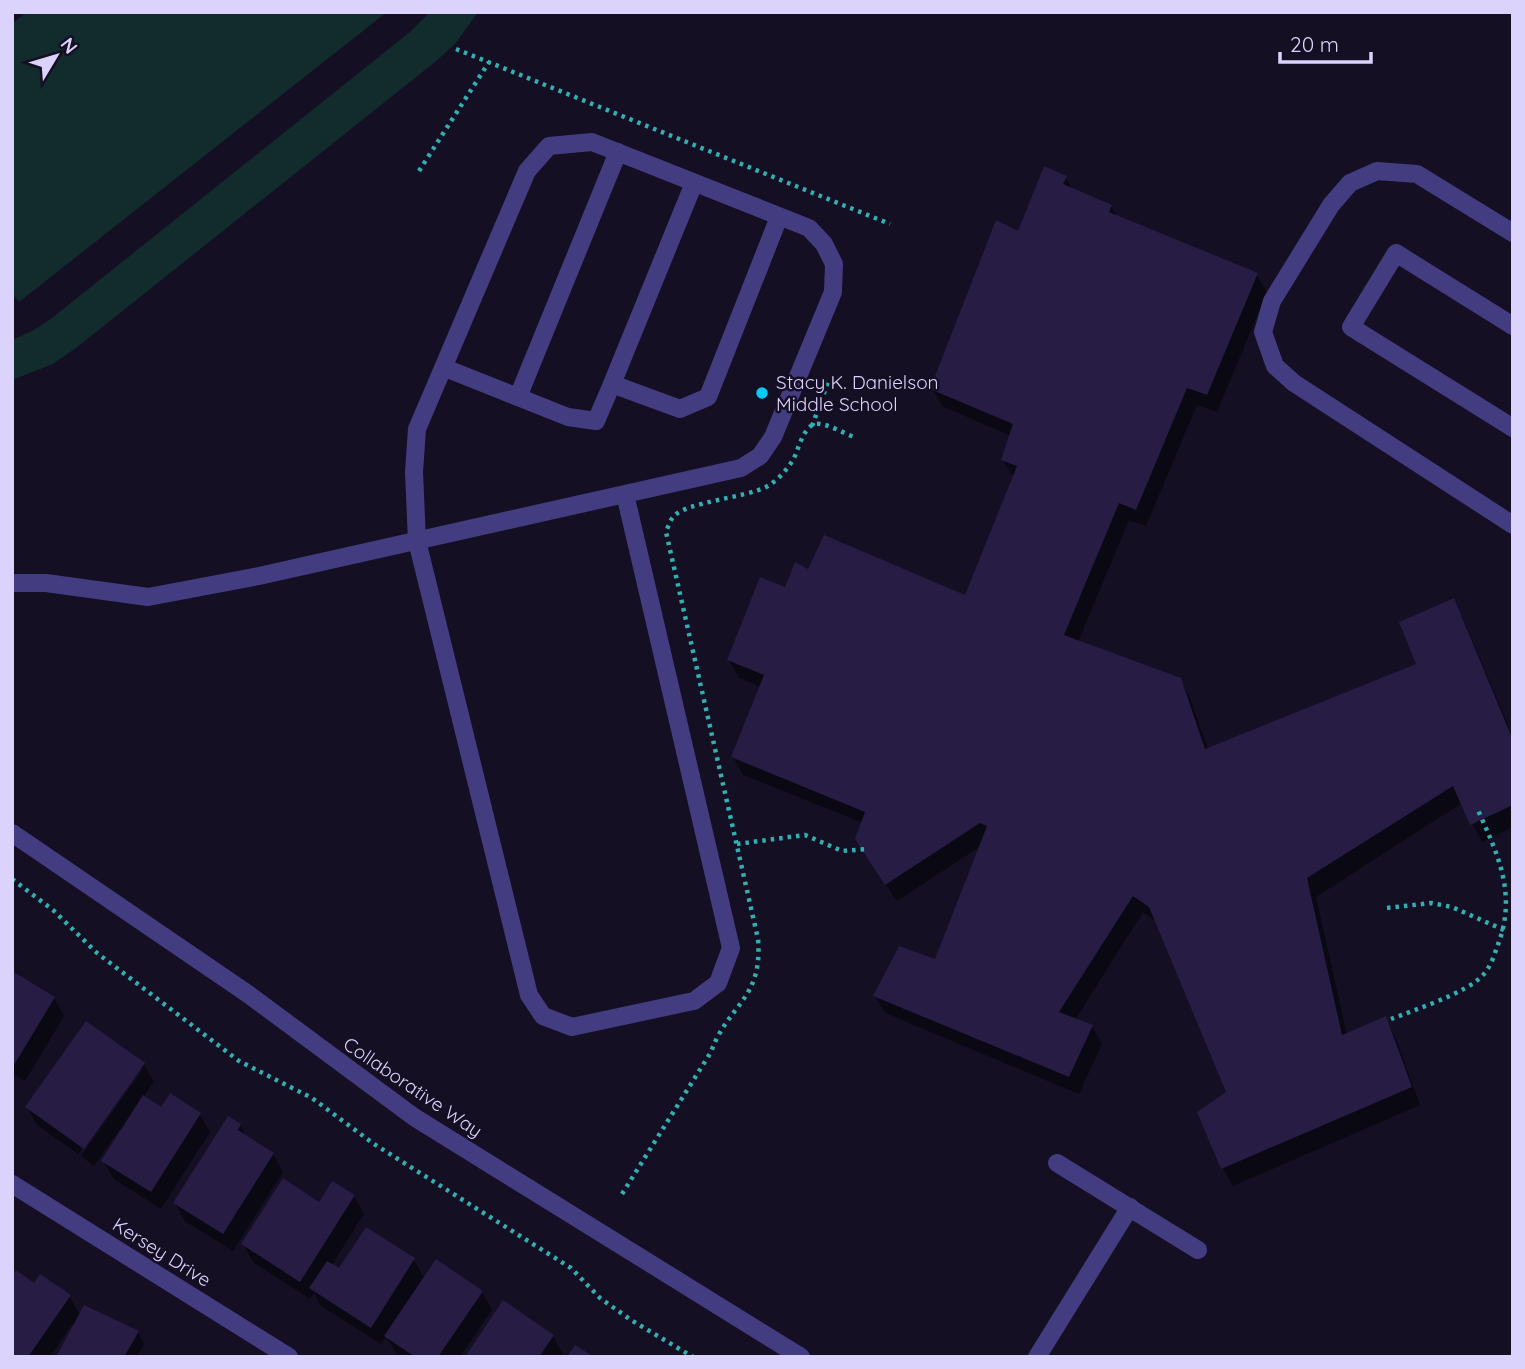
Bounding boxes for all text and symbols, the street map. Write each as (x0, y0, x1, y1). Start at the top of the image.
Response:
north arrow (21, 21, 91, 91)
scale bar (1280, 21, 1371, 65)
text: 20 m (1290, 31, 1339, 57)
text: N (56, 33, 83, 58)
place label: Stacy K. Danielson Middle School (776, 370, 939, 416)
marker: Stacy K. Danielson Middle School (754, 385, 770, 401)
street label: Collaborative Way (339, 1032, 487, 1142)
street label: Kersey Drive (108, 1212, 216, 1292)

